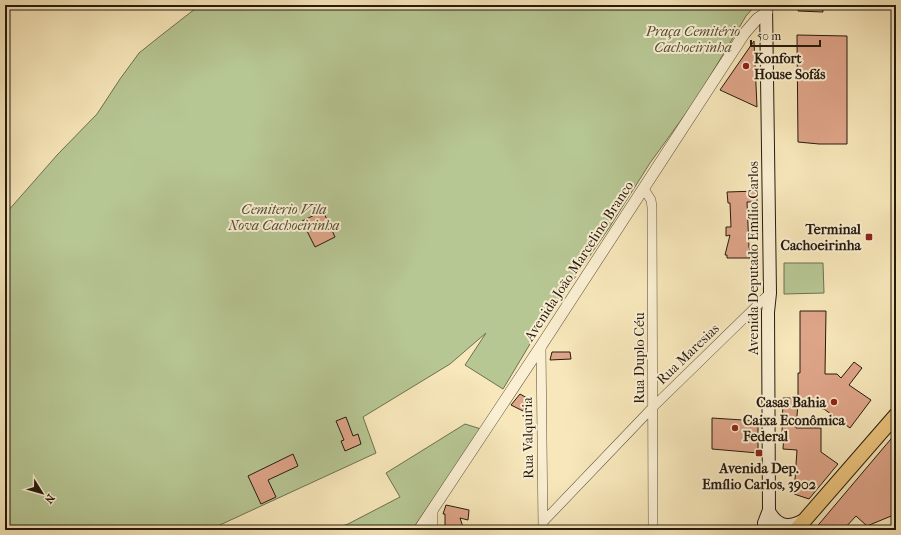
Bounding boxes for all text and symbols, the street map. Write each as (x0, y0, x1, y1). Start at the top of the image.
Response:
scale bar (751, 22, 820, 48)
park label: Praça Cemitério Cachoeirinha (645, 23, 740, 56)
text: 50 m (757, 29, 781, 43)
place label: Konfort House Sofás (754, 50, 826, 83)
marker: Konfort House Sofás (741, 61, 751, 71)
street label: Avenida Deputado Emílio Carlos (745, 161, 762, 356)
street label: Avenida João Marcelino Branco (520, 178, 637, 345)
park label: Cemiterio Vila Nova Cachoeirinha (227, 201, 340, 234)
place label: Terminal Cachoeirinha (780, 221, 862, 254)
marker: Terminal Cachoeirinha (864, 232, 874, 242)
street label: Rua Duplo Céu (631, 312, 648, 404)
street label: Rua Maresias (653, 320, 723, 388)
place label: Casas Bahia (756, 394, 827, 411)
street label: Rua Valquiria (519, 396, 537, 479)
marker: Casas Bahia (829, 397, 839, 407)
place label: Caixa Econômica Federal (742, 412, 845, 445)
marker: Caixa Econômica Federal (730, 423, 740, 433)
marker: Avenida Dep. Emílio Carlos, 3902 (754, 448, 764, 458)
place label: Avenida Dep. Emílio Carlos, 3902 (702, 460, 816, 493)
north arrow (22, 473, 62, 513)
text: N (41, 491, 57, 506)

